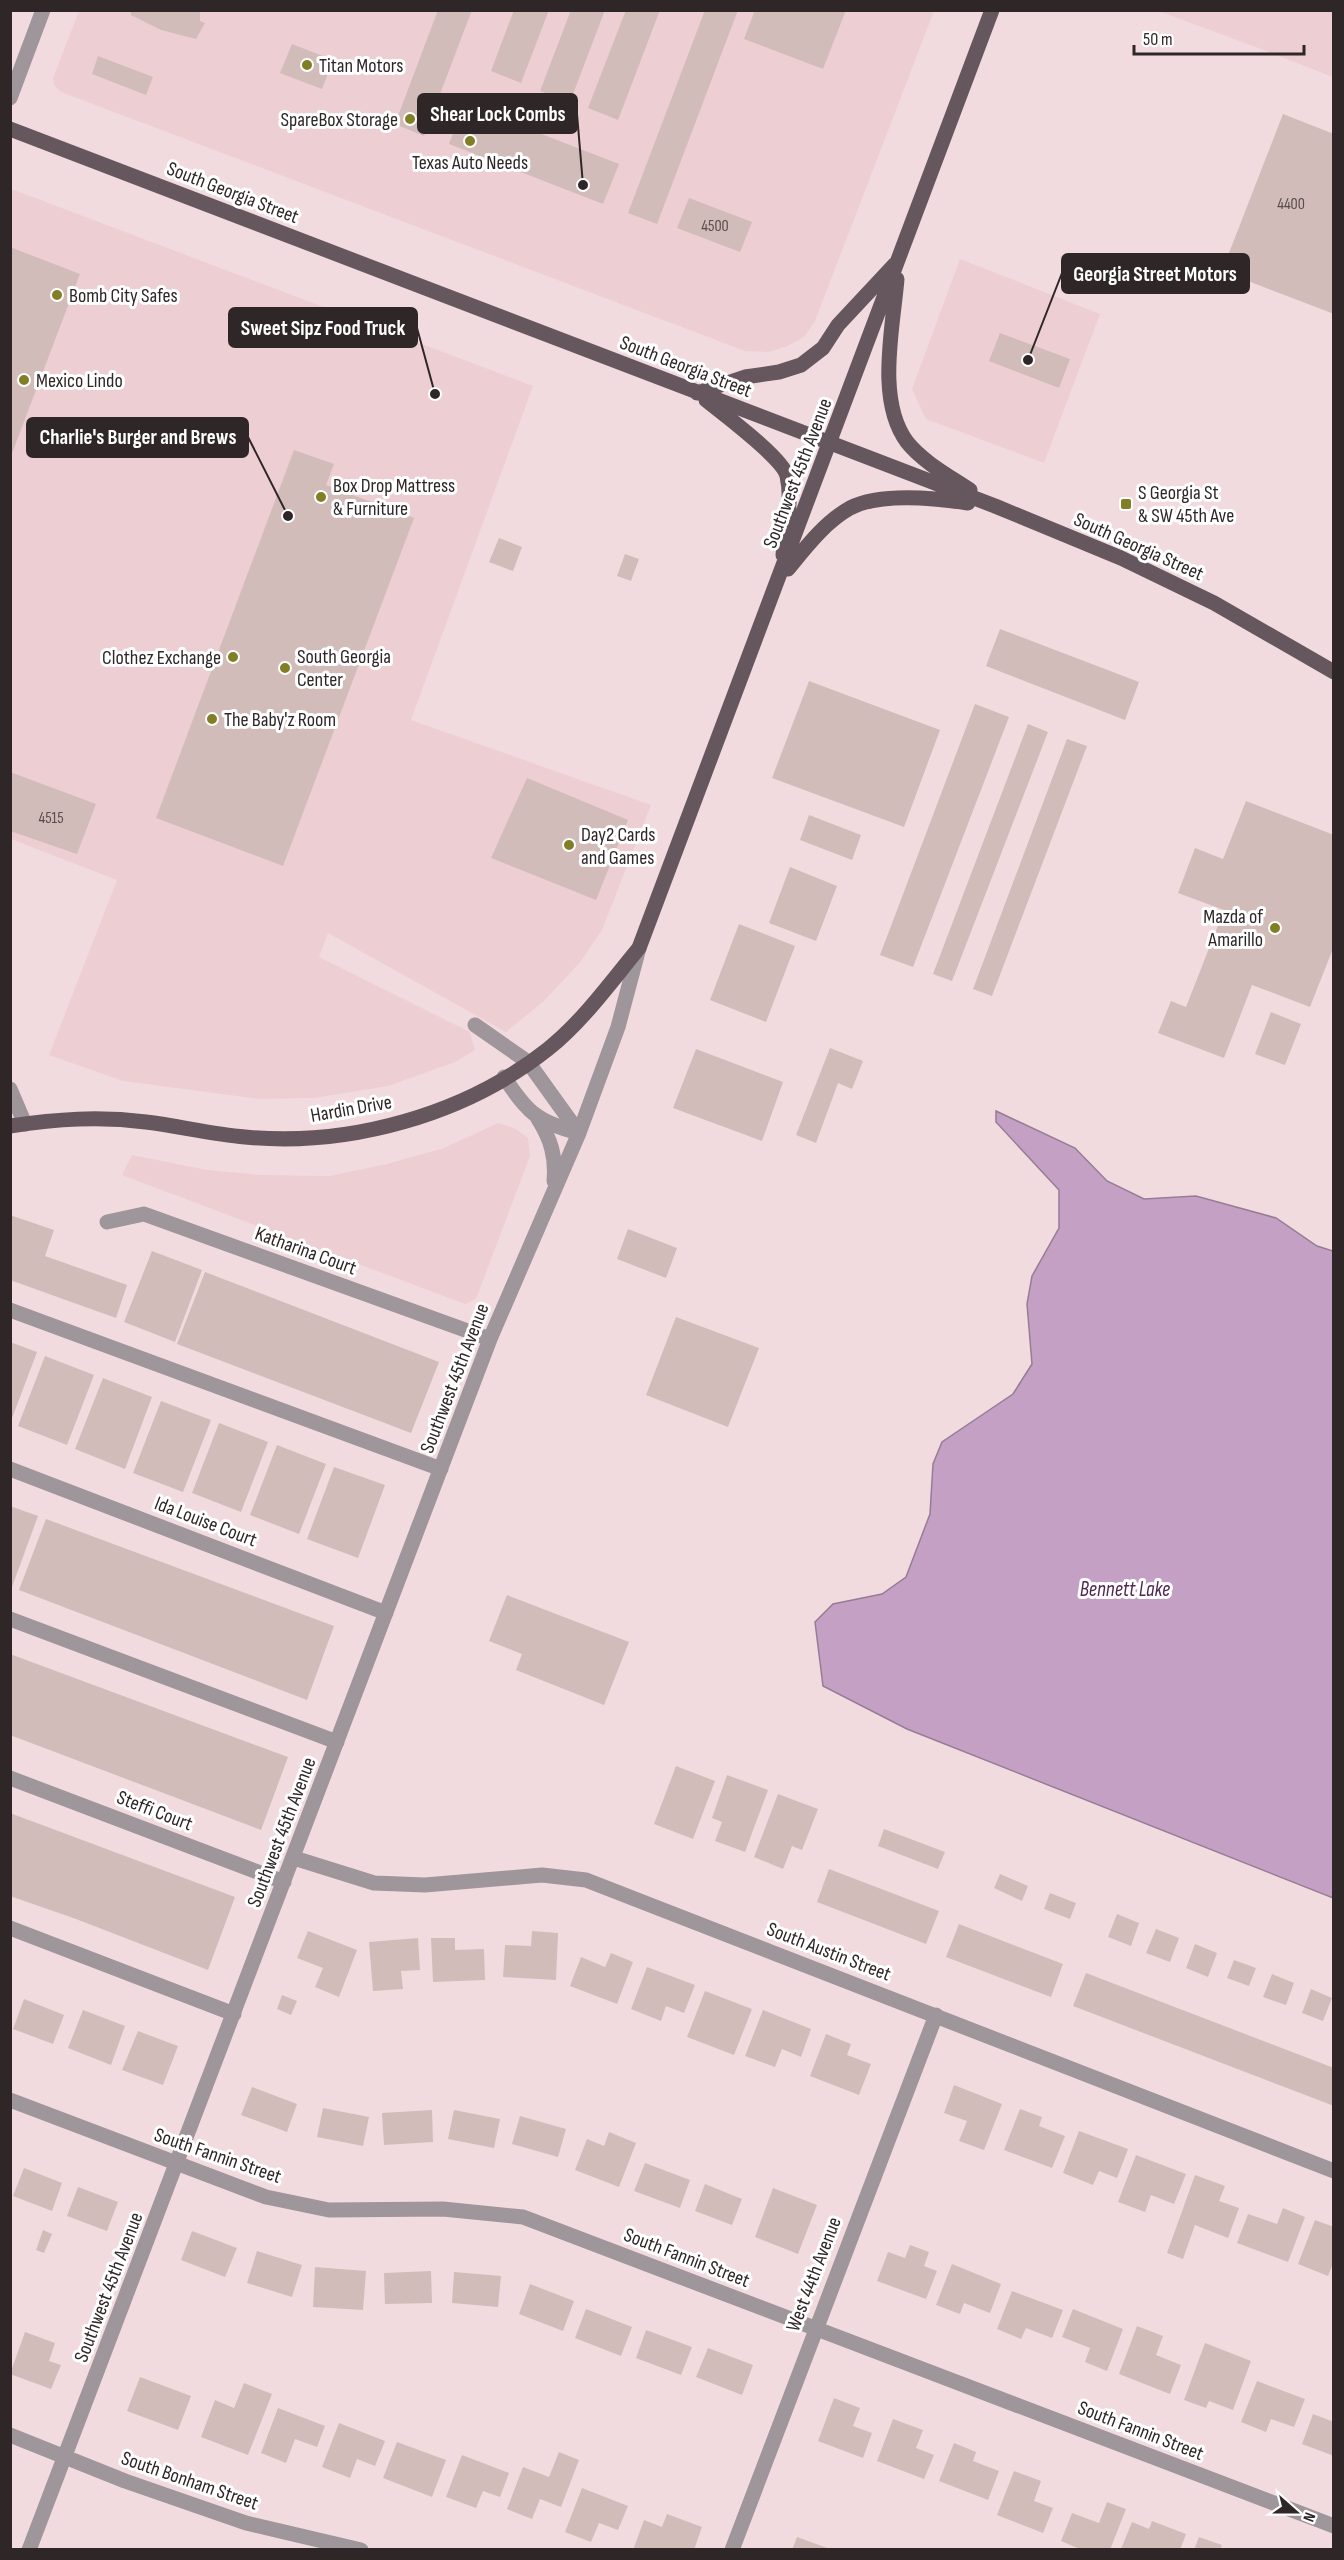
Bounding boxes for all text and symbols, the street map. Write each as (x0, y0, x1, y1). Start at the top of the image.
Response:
scale bar (1134, 18, 1304, 56)
text: 50 m (1143, 29, 1173, 50)
place label: Titan Motors (319, 54, 403, 78)
marker: Titan Motors (300, 58, 314, 72)
callout: Shear Lock Combs (418, 94, 577, 133)
text: Shear Lock Combs (430, 102, 566, 127)
place label: SpareBox Storage (280, 108, 398, 132)
marker: SpareBox Storage (403, 112, 417, 126)
marker: Texas Auto Needs (463, 134, 477, 148)
place label: Texas Auto Needs (412, 151, 528, 175)
street label: South Georgia Street (163, 157, 302, 229)
house number: 4400 (1277, 195, 1305, 214)
house number: 4500 (701, 217, 729, 236)
callout: Georgia Street Motors (1062, 254, 1249, 293)
text: Georgia Street Motors (1073, 262, 1237, 287)
place label: Bomb City Safes (69, 284, 178, 308)
marker: Bomb City Safes (50, 288, 64, 302)
callout: Sweet Sipz Food Truck (229, 308, 417, 347)
text: Sweet Sipz Food Truck (241, 316, 405, 341)
street label: South Georgia Street (616, 331, 755, 403)
place label: Mexico Lindo (36, 369, 123, 393)
marker: Mexico Lindo (17, 373, 31, 387)
street label: Southwest 45th Avenue (758, 395, 838, 552)
callout: Charlie's Burger and Brews (27, 418, 248, 457)
text: Charlie's Burger and Brews (40, 425, 237, 450)
place label: Box Drop Mattress & Furniture (333, 474, 455, 521)
place label: S Georgia St & SW 45th Ave (1138, 481, 1234, 528)
marker: Box Drop Mattress & Furniture (314, 490, 328, 504)
marker: S Georgia St & SW 45th Ave (1119, 497, 1133, 511)
street label: South Georgia Street (1070, 508, 1207, 586)
place label: South Georgia Center (297, 645, 391, 692)
place label: Clothez Exchange (102, 646, 221, 670)
marker: Clothez Exchange (226, 650, 240, 664)
marker: South Georgia Center (278, 661, 292, 675)
place label: The Baby'z Room (224, 708, 336, 732)
marker: The Baby'z Room (205, 712, 219, 726)
house number: 4515 (38, 809, 64, 828)
place label: Day2 Cards and Games (581, 823, 655, 870)
marker: Day2 Cards and Games (562, 838, 576, 852)
place label: Mazda of Amarillo (1203, 905, 1263, 952)
marker: Mazda of Amarillo (1268, 921, 1282, 935)
street label: Hardin Drive (309, 1090, 394, 1128)
street label: Katharina Court (252, 1222, 360, 1280)
street label: Southwest 45th Avenue (415, 1300, 495, 1457)
street label: Ida Louise Court (151, 1491, 260, 1552)
water label: Bennett Lake (1080, 1577, 1170, 1602)
street label: Southwest 45th Avenue (242, 1754, 322, 1911)
street label: Steffi Court (113, 1786, 196, 1836)
street label: South Austin Street (763, 1917, 894, 1987)
street label: South Fannin Street (151, 2123, 284, 2189)
street label: Southwest 45th Avenue (69, 2209, 149, 2366)
street label: West 44th Avenue (781, 2214, 847, 2335)
street label: South Fannin Street (620, 2223, 753, 2293)
street label: South Fannin Street (1074, 2396, 1207, 2466)
street label: South Bonham Street (118, 2446, 261, 2516)
north arrow (1266, 2482, 1326, 2542)
text: N (1298, 2509, 1319, 2524)

